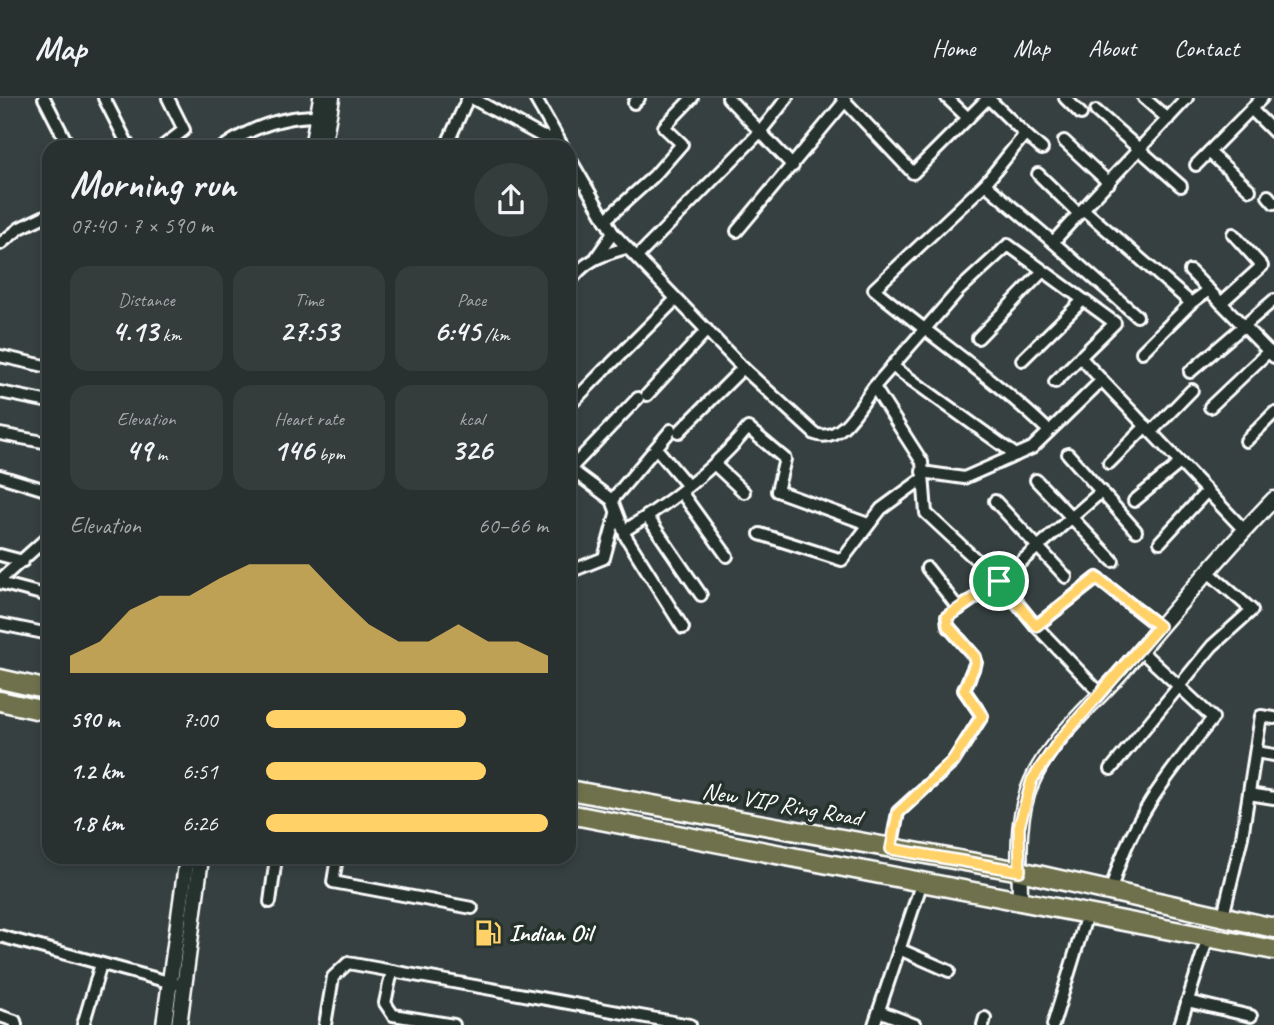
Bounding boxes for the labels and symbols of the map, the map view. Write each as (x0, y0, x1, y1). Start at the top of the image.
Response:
pin (969, 551, 1029, 611)
street label: New VIP Ring Road (700, 775, 868, 833)
fuel station icon: Indian Oil (473, 918, 503, 948)
place label: Indian Oil (509, 918, 596, 948)

